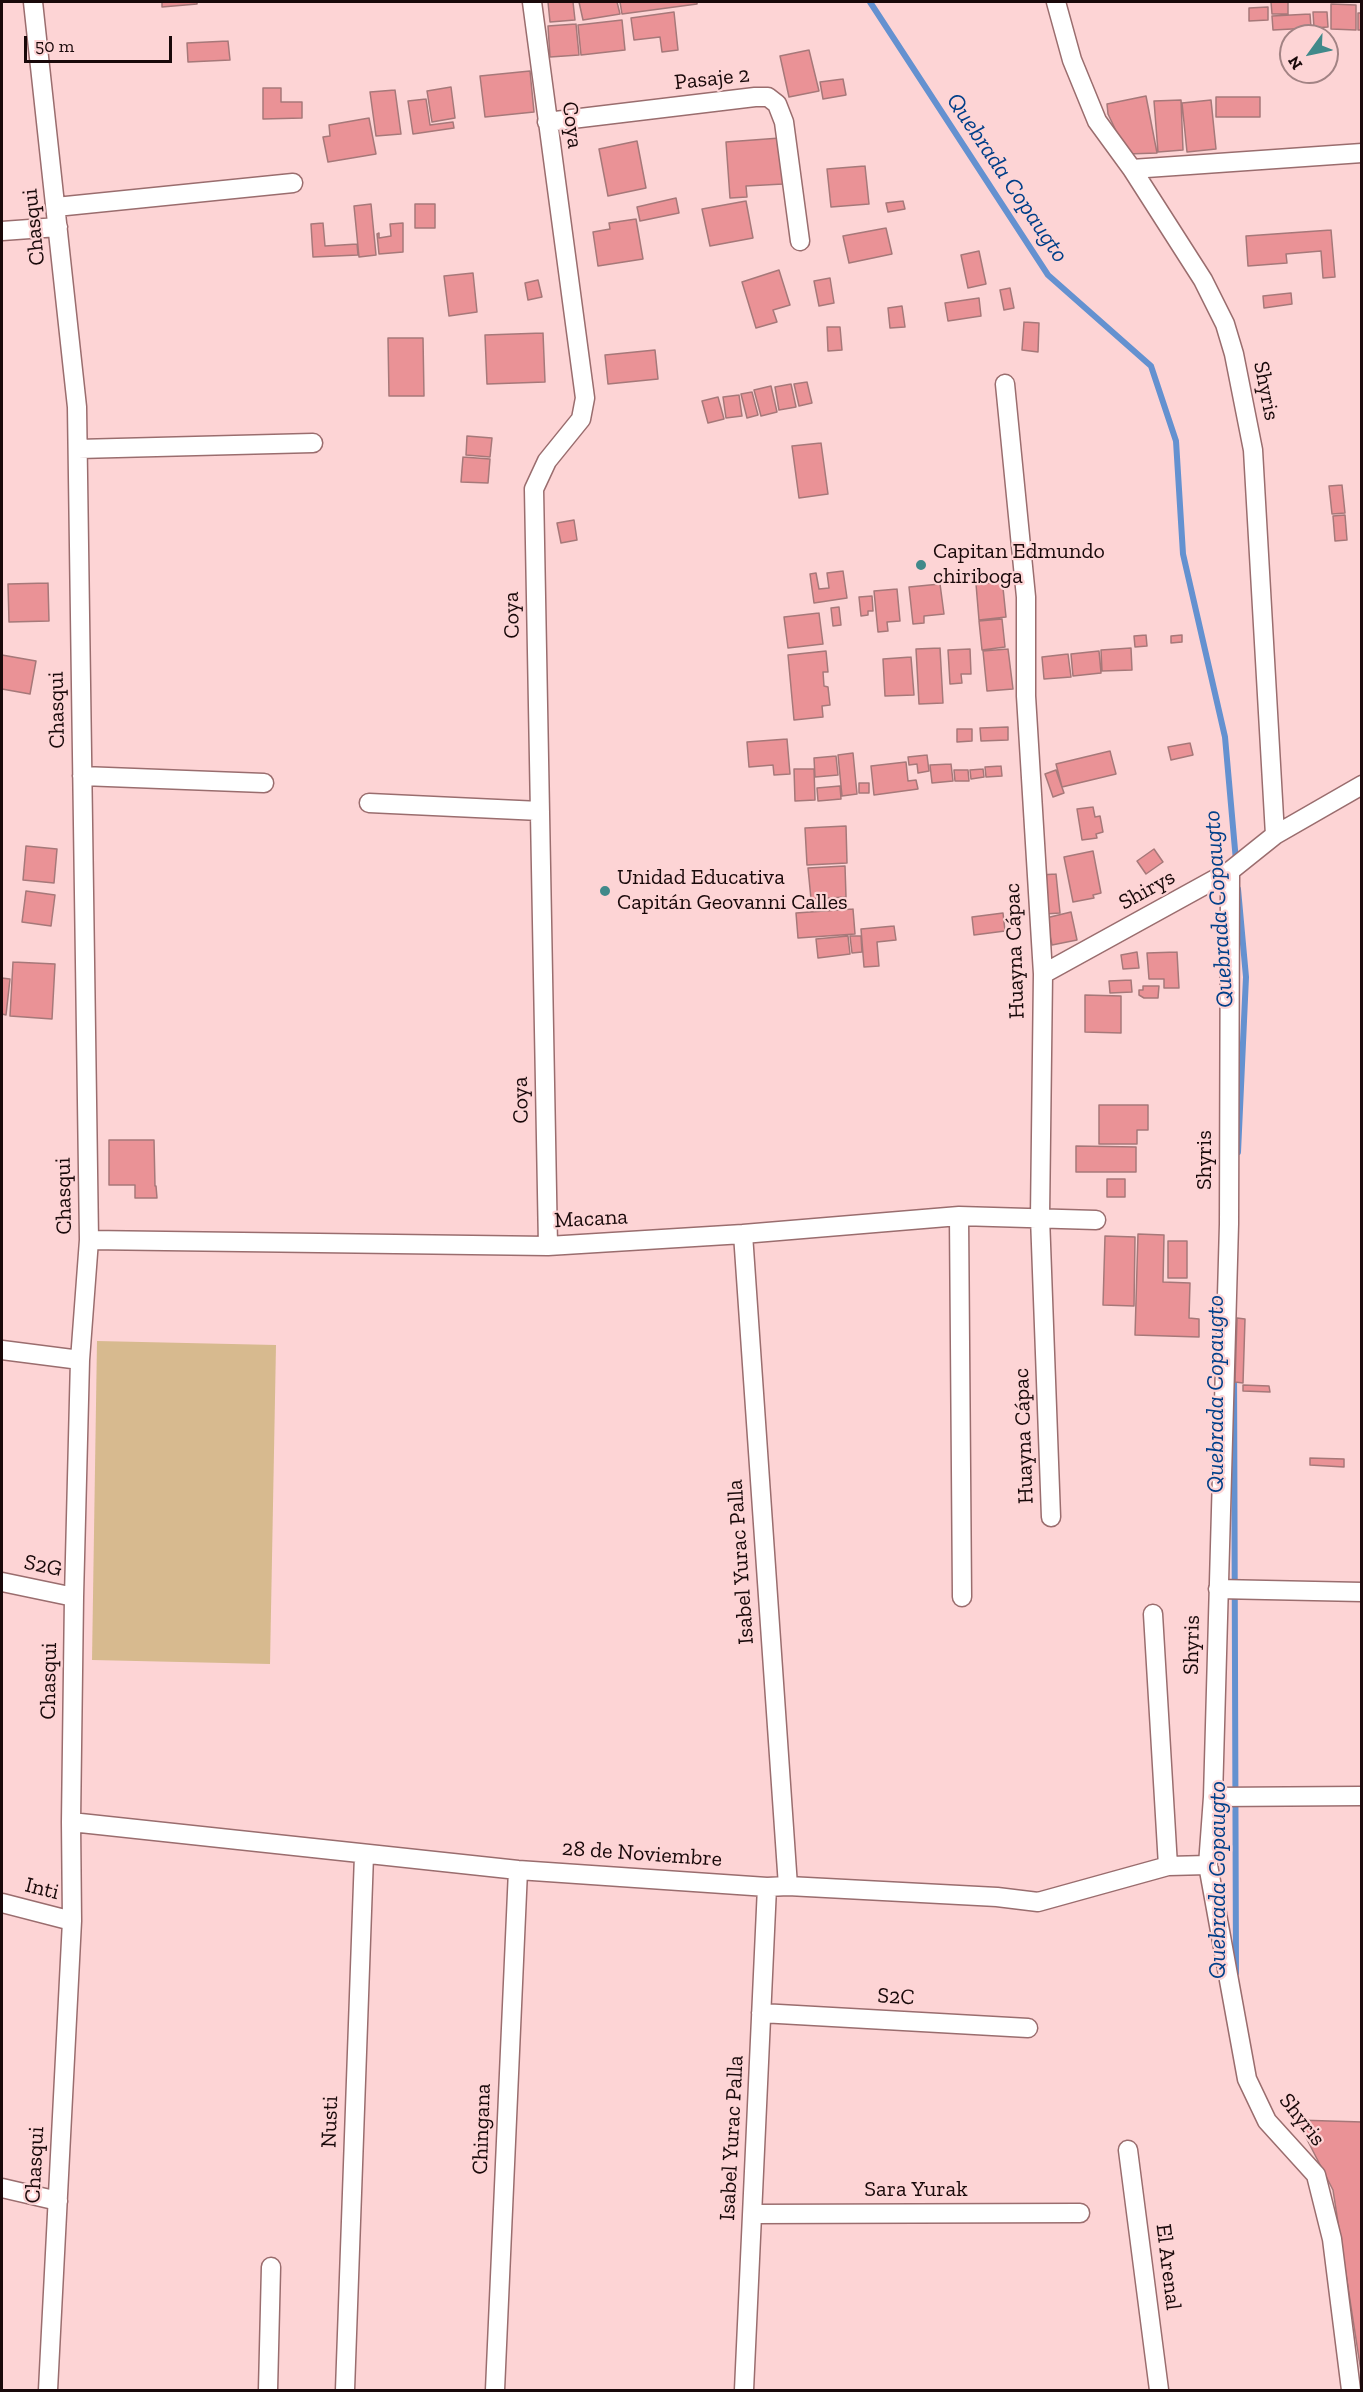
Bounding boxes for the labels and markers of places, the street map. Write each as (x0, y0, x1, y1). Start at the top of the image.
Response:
place label: Capitan Edmundo chiriboga (933, 539, 1105, 590)
marker: Capitan Edmundo chiriboga (914, 558, 928, 572)
place label: Unidad Educativa Capitán Geovanni Calles (617, 865, 848, 916)
marker: Unidad Educativa Capitán Geovanni Calles (598, 884, 612, 898)

